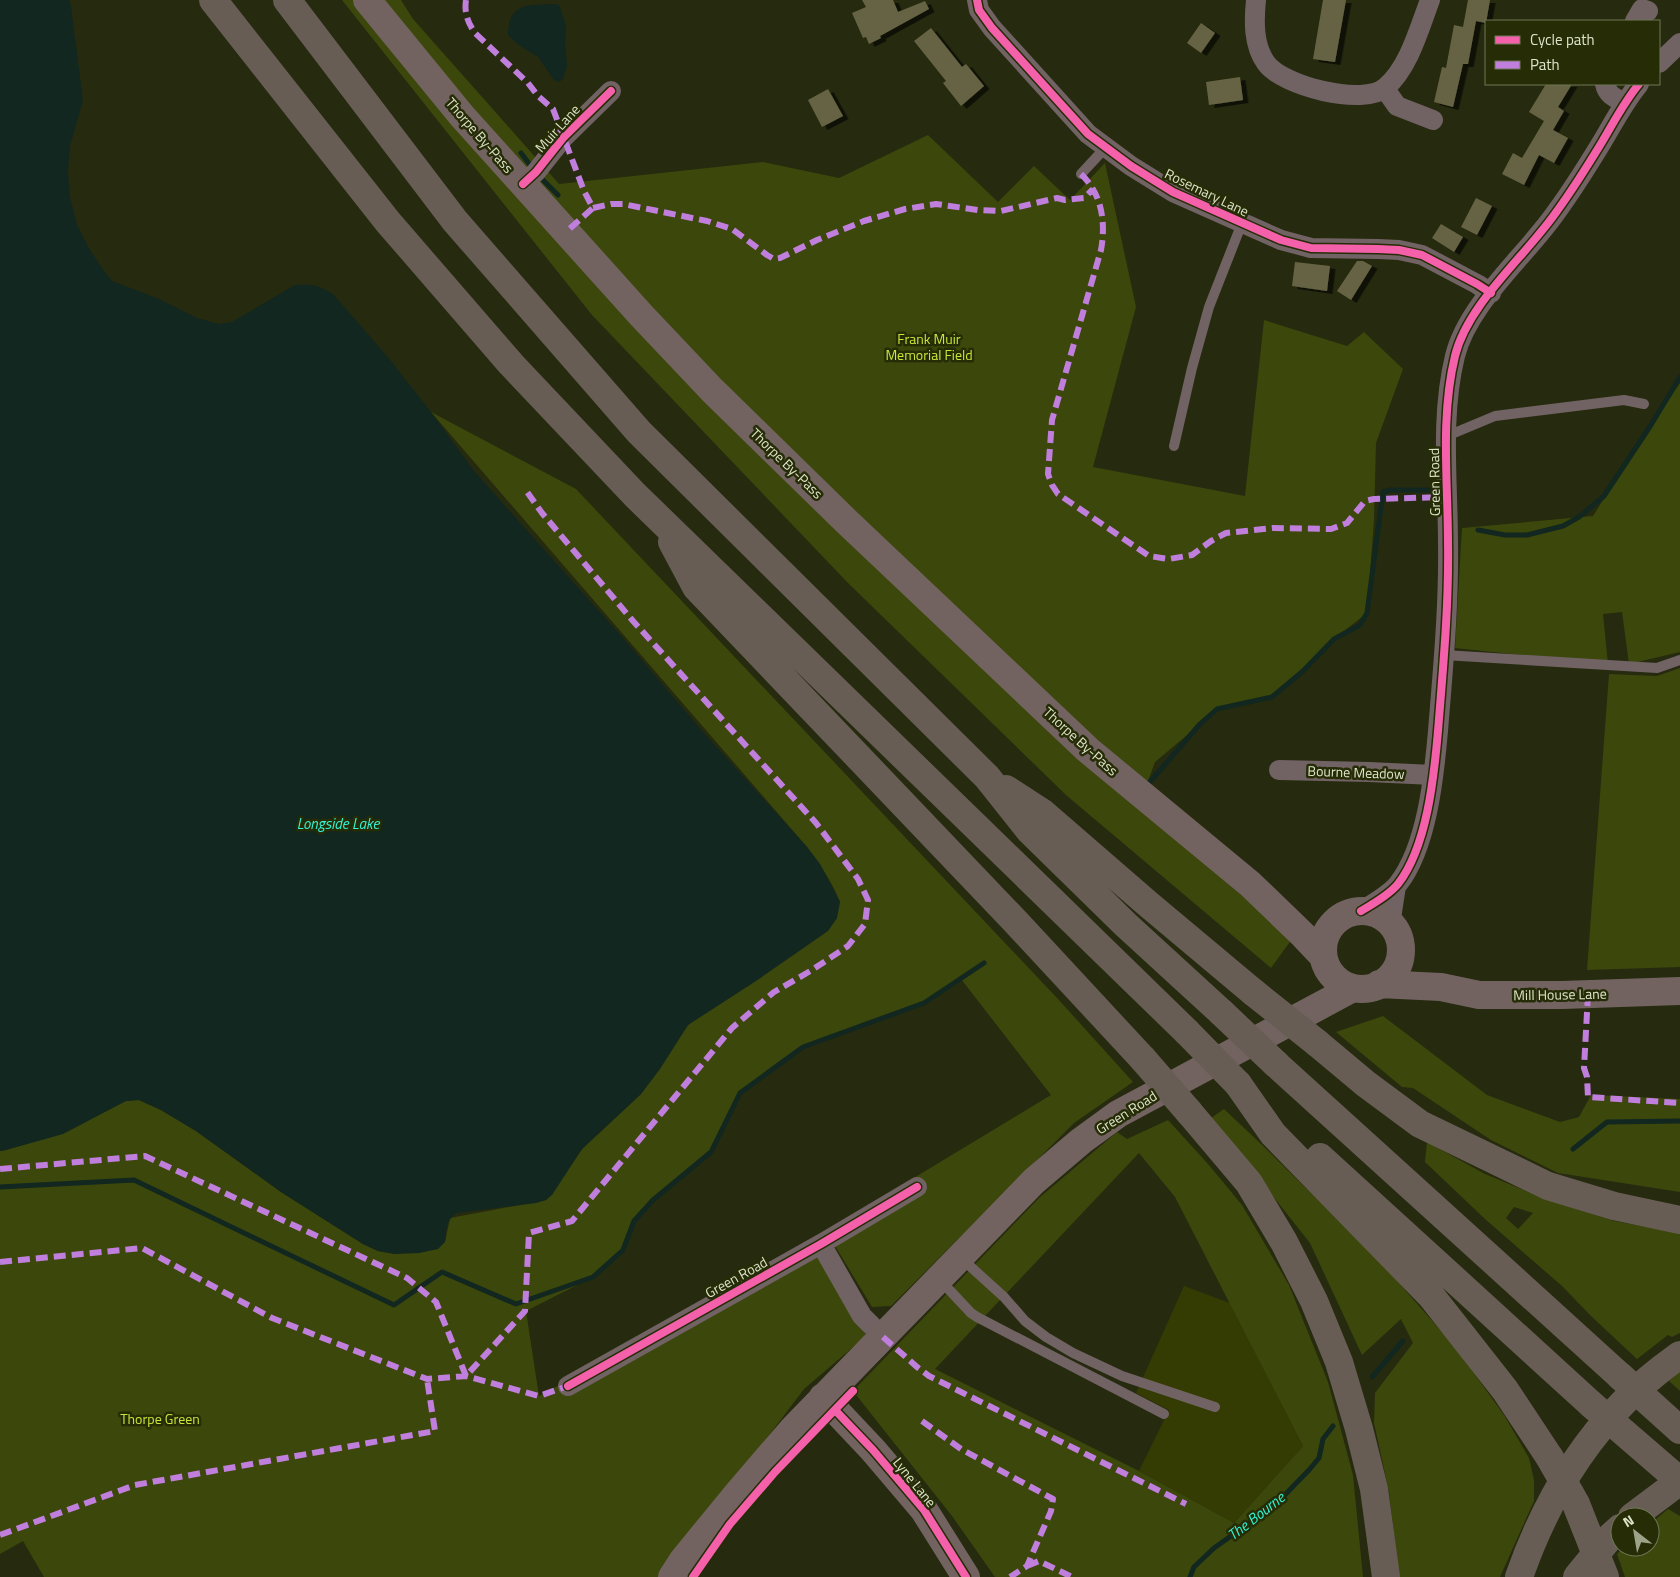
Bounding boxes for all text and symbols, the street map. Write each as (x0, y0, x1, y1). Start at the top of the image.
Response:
legend (1485, 20, 1660, 85)
text: Cycle path (1530, 28, 1595, 51)
text: Path (1530, 53, 1560, 76)
street label: Thorpe By-Pass (441, 93, 519, 177)
street label: Muir Lane (530, 99, 584, 157)
street label: Rosemary Lane (1161, 163, 1253, 221)
park label: Frank Muir Memorial Field (885, 328, 973, 365)
street label: Thorpe By-Pass (746, 423, 828, 503)
street label: Green Road (1423, 448, 1445, 516)
street label: Thorpe By-Pass (1039, 702, 1123, 780)
street label: Bourne Meadow (1307, 760, 1405, 784)
water label: Longside Lake (297, 812, 380, 835)
street label: Mill House Lane (1513, 983, 1607, 1005)
street label: Green Road (1091, 1085, 1161, 1139)
street label: Green Road (701, 1251, 771, 1303)
park label: Thorpe Green (120, 1408, 200, 1429)
street label: Lyne Lane (888, 1453, 942, 1511)
water label: The Bourne (1222, 1486, 1290, 1546)
north arrow (1610, 1507, 1660, 1557)
text: N (1618, 1509, 1638, 1532)

